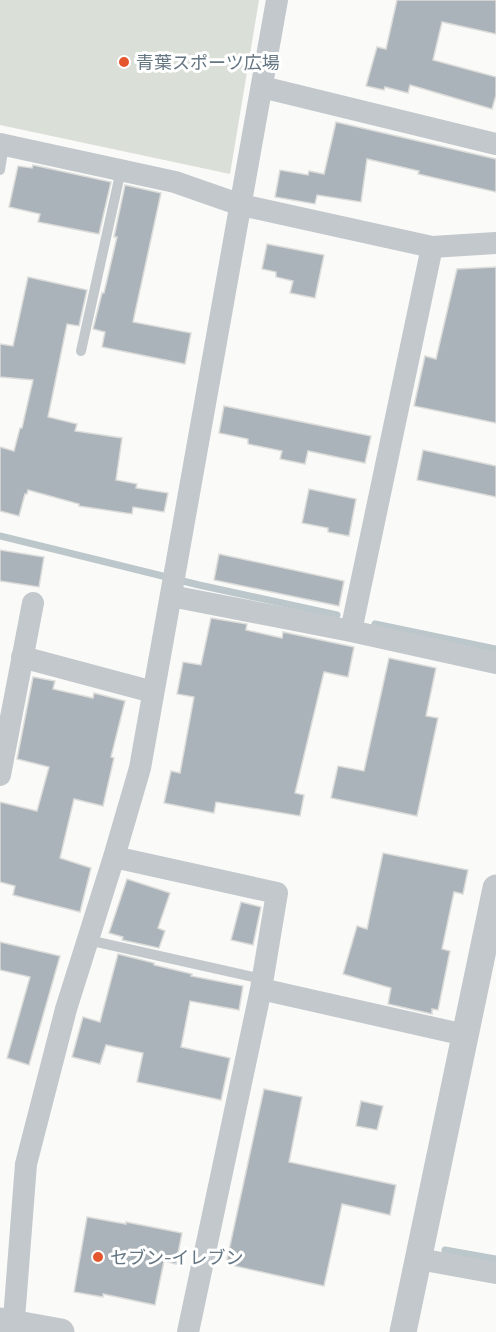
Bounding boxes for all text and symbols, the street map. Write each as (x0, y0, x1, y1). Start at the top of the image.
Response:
place label: 青葉スポーツ広場 (136, 51, 280, 73)
marker: 青葉スポーツ広場 (117, 55, 131, 69)
place label: セブン-イレブン (110, 1246, 244, 1268)
marker: セブン-イレブン (91, 1250, 105, 1264)

